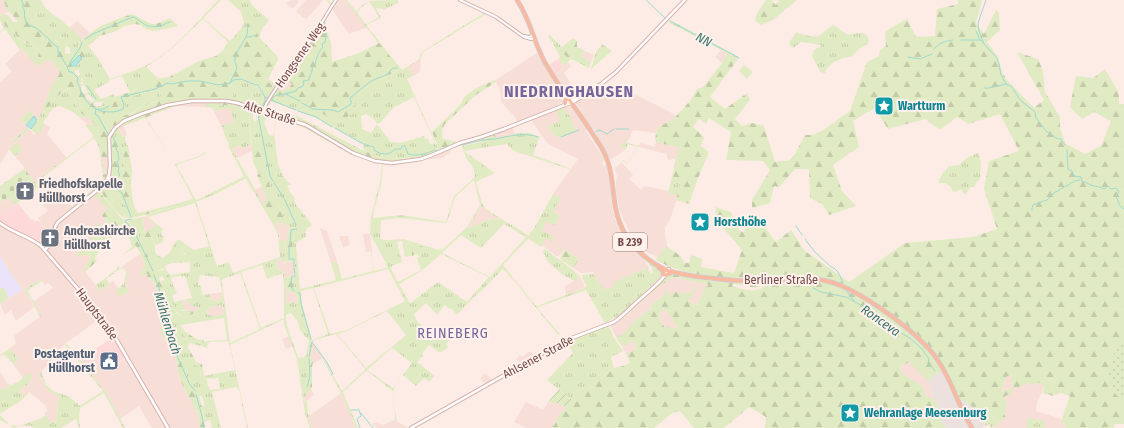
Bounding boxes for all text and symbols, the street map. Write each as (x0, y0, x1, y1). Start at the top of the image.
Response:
street label: Hongsener Weg (272, 19, 328, 90)
water label: NN (693, 29, 714, 50)
district label: NIEDRINGHAUSEN (504, 82, 634, 101)
place icon: Wartturm (873, 95, 895, 117)
street label: Alte Straße (242, 98, 298, 128)
place label: Wartturm (898, 99, 945, 113)
place label: Friedhofskapelle Hüllhorst (39, 177, 123, 205)
church icon: Friedhofskapelle Hüllhorst (14, 180, 36, 202)
place icon: Horsthöhe (689, 211, 711, 233)
place label: Horsthöhe (714, 215, 766, 229)
place label: Andreaskirche Hüllhorst (63, 224, 135, 252)
church icon: Andreaskirche Hüllhorst (39, 227, 61, 249)
road number: B 239 (613, 233, 647, 251)
street label: Berliner Straße (744, 273, 818, 287)
street label: Hauptstraße (73, 285, 121, 343)
water label: Mühlenbach (151, 290, 184, 356)
water label: Ronceva (858, 302, 903, 339)
district label: REINEBERG (417, 325, 489, 342)
street label: Ahlsener Straße (500, 332, 576, 382)
place label: Postagentur Hüllhorst (34, 347, 96, 375)
public building icon: Postagentur Hüllhorst (98, 350, 120, 372)
place icon: Wehranlage Meesenburg (839, 402, 861, 424)
place label: Wehranlage Meesenburg (864, 406, 987, 420)

